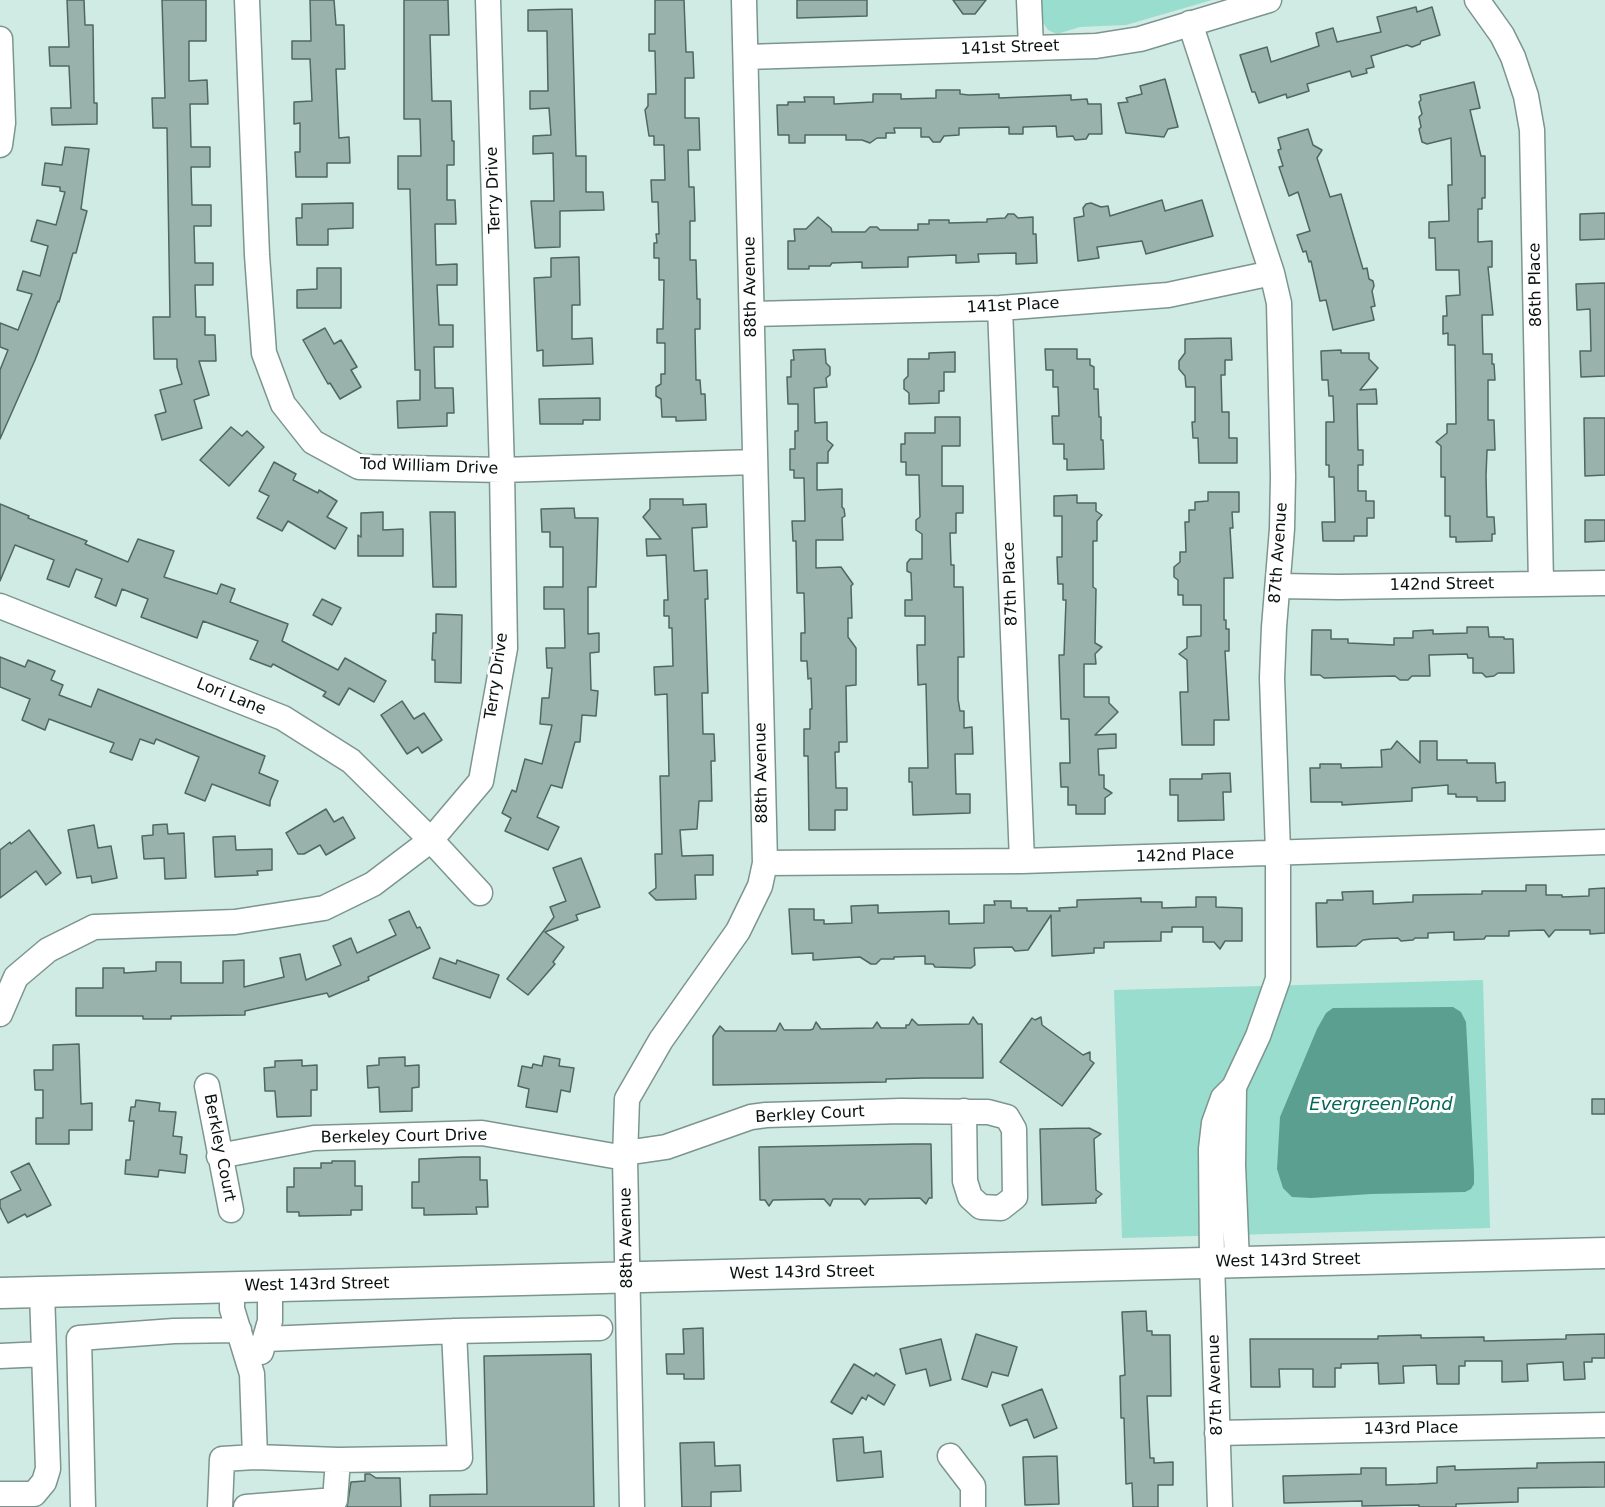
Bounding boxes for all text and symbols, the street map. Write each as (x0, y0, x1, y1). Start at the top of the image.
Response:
street label: 141st Street (960, 37, 1060, 59)
street label: Terry Drive (483, 146, 505, 234)
street label: 88th Avenue (741, 236, 761, 338)
street label: 86th Place (1526, 243, 1546, 327)
street label: 141st Place (966, 294, 1060, 318)
street label: Tod William Drive (359, 455, 499, 479)
street label: 87th Avenue (1266, 502, 1292, 604)
street label: 87th Place (1000, 541, 1022, 627)
street label: 142nd Street (1390, 574, 1494, 596)
street label: Terry Drive (481, 632, 513, 720)
street label: Lori Lane (193, 674, 269, 720)
street label: 88th Avenue (752, 722, 772, 824)
street label: 142nd Place (1135, 845, 1235, 867)
street label: Berkley Court (199, 1092, 239, 1204)
water label: Evergreen Pond (1309, 1094, 1453, 1116)
street label: Berkley Court (755, 1103, 865, 1127)
street label: Berkeley Court Drive (321, 1126, 487, 1148)
street label: 88th Avenue (617, 1187, 637, 1289)
street label: West 143rd Street (1215, 1250, 1361, 1272)
street label: West 143rd Street (729, 1262, 875, 1284)
street label: West 143rd Street (244, 1274, 390, 1296)
street label: 87th Avenue (1205, 1334, 1227, 1436)
street label: 143rd Place (1364, 1419, 1458, 1439)

